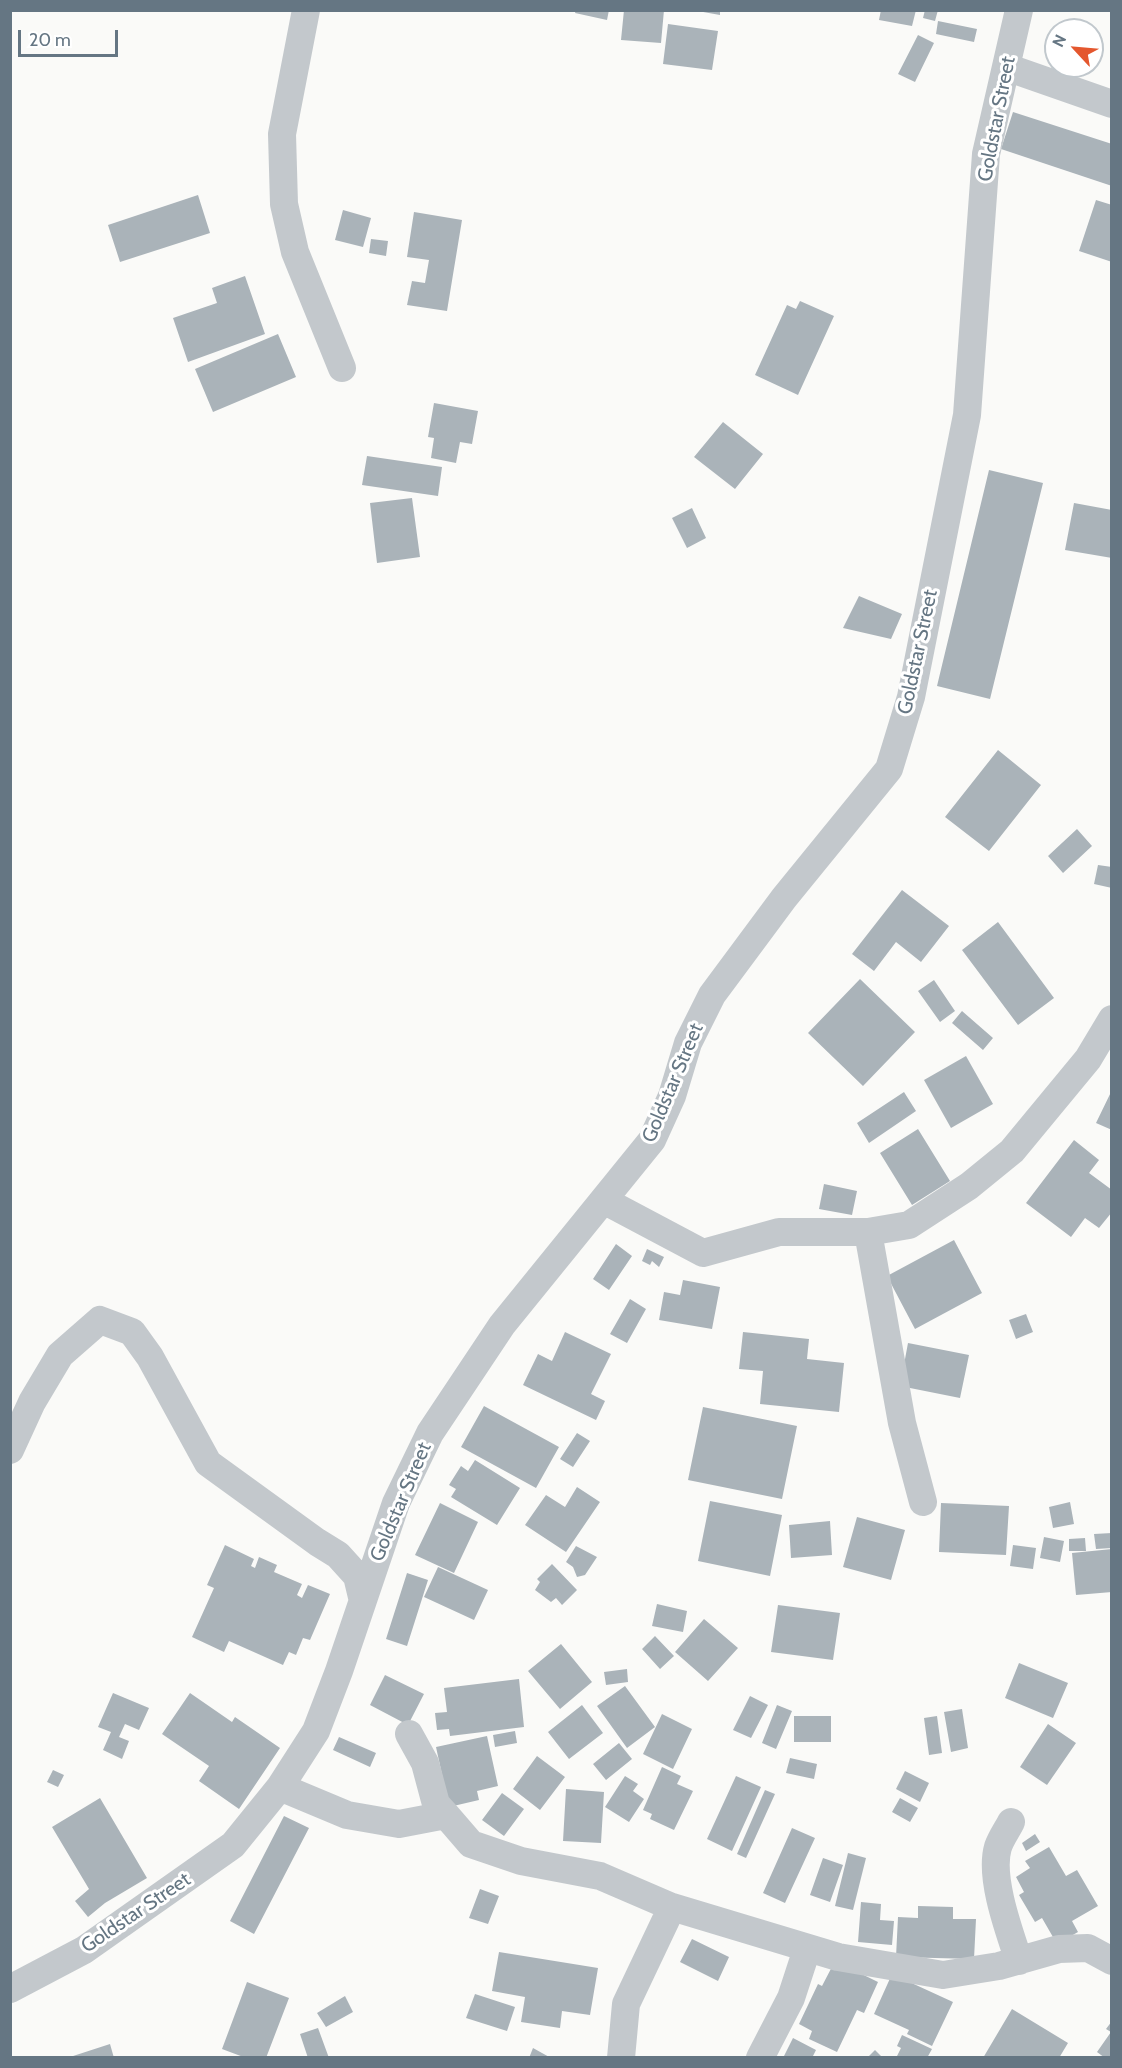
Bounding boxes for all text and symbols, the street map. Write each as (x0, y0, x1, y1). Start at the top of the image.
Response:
scale bar (21, 18, 122, 56)
north arrow (1044, 18, 1104, 78)
text: 20 m (29, 29, 71, 51)
text: N (1048, 32, 1070, 50)
street label: Goldstar Street (973, 54, 1021, 184)
street label: Goldstar Street (893, 587, 943, 717)
street label: Goldstar Street (637, 1020, 709, 1146)
street label: Goldstar Street (365, 1439, 437, 1565)
street label: Goldstar Street (77, 1868, 195, 1958)

